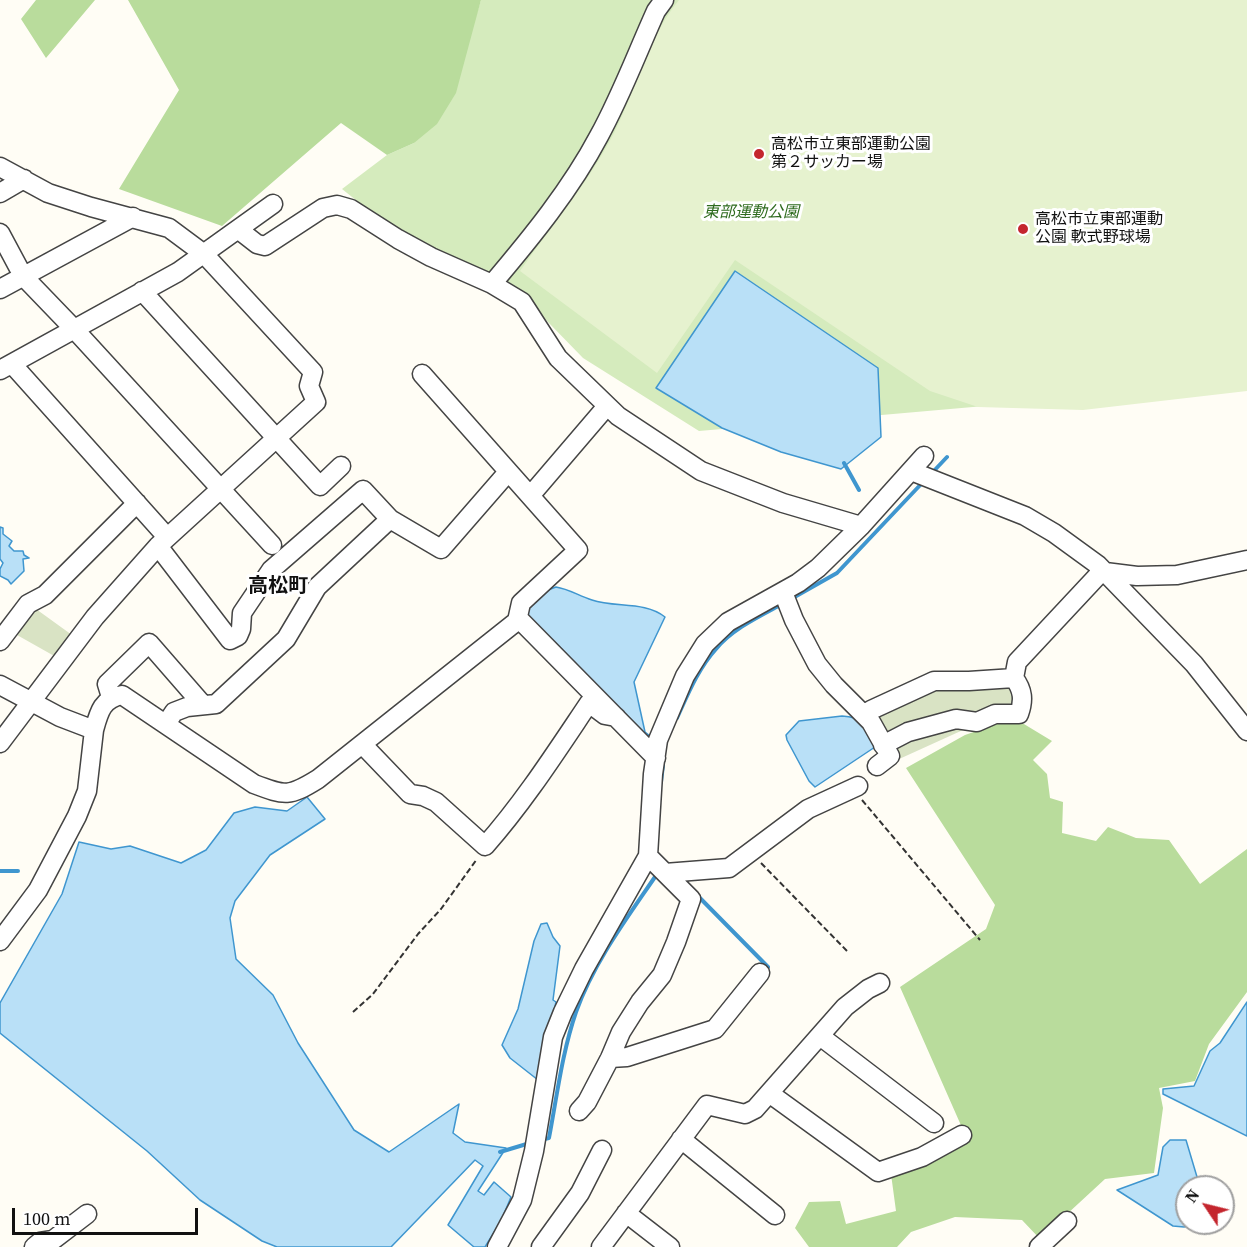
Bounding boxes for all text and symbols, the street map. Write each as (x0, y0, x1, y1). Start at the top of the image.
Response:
place label: 高松市立東部運動公園 第２サッカー場 (771, 135, 931, 173)
marker: 高松市立東部運動公園 第２サッカー場 (752, 147, 766, 161)
park label: 東部運動公園 (703, 203, 799, 223)
place label: 高松市立東部運動 公園 軟式野球場 (1035, 210, 1163, 248)
marker: 高松市立東部運動 公園 軟式野球場 (1016, 222, 1030, 236)
district label: 高松町 (248, 575, 308, 599)
north arrow (1175, 1175, 1235, 1235)
text: N (1180, 1185, 1204, 1207)
scale bar (15, 1196, 201, 1234)
text: 100 m (23, 1206, 70, 1231)

